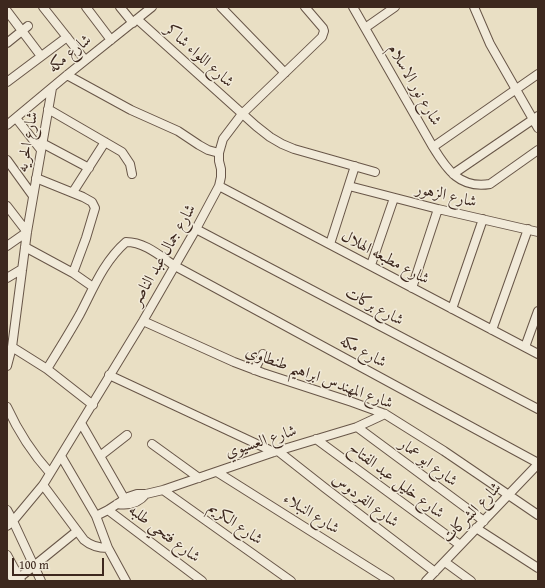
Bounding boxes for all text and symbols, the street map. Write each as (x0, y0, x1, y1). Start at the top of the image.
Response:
street label: شارع اللواء شاكر (161, 20, 237, 92)
street label: شارع مكه (44, 31, 96, 77)
street label: شارع نور الاسلام (383, 41, 445, 129)
street label: شارع الحريه (13, 110, 43, 174)
street label: شارع الزهور (414, 180, 478, 212)
street label: شارع جمال عبد الناصر (127, 201, 201, 309)
street label: شارع مطبعه الهلال (338, 227, 432, 289)
street label: شارع بركات (341, 284, 407, 330)
street label: شارع مكه (336, 331, 390, 373)
street label: شارع المهندس ابراهيم طنطاوي (242, 342, 396, 414)
street label: شارع العسيوي (223, 421, 299, 463)
street label: شارع ابو عمار (395, 435, 461, 491)
street label: شارع خليل عبد الفتاح (344, 439, 448, 523)
street label: شارع الفردوس (328, 470, 402, 532)
street label: شارع الشركات (438, 479, 506, 547)
street label: شارع النبلاء (279, 489, 343, 539)
street label: شارع الكريم (204, 498, 266, 550)
street label: شارع فتحي طلبه (124, 501, 204, 567)
scale bar (14, 550, 106, 576)
text: 100 m (19, 556, 49, 573)

